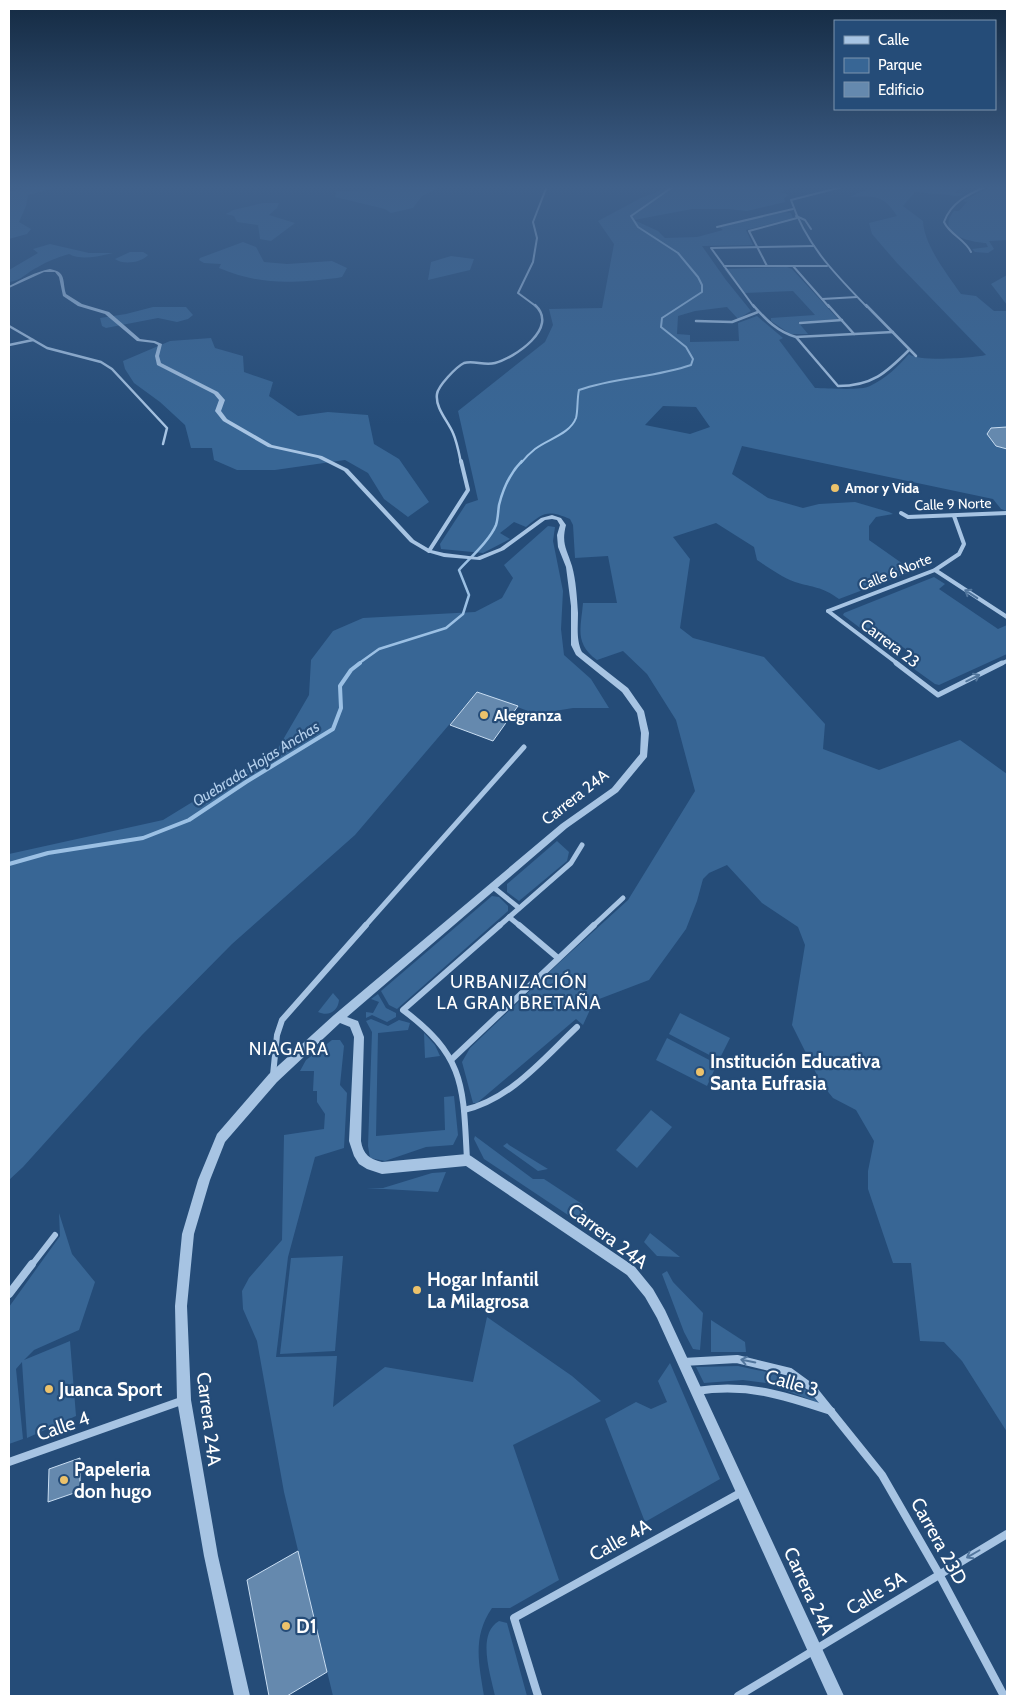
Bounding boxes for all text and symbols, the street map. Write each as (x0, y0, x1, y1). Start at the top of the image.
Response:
legend (834, 20, 996, 110)
text: Calle (878, 31, 909, 49)
text: Parque (878, 56, 922, 74)
text: Edificio (878, 81, 924, 99)
place label: Amor y Vida (845, 479, 919, 497)
marker: Amor y Vida (829, 482, 841, 494)
street label: Calle 9 Norte (914, 494, 992, 514)
street label: Calle 6 Norte (856, 549, 934, 595)
one-way arrow (964, 588, 978, 599)
street label: Carrera 23 (857, 615, 923, 671)
one-way arrow (965, 673, 980, 683)
place label: Alegranza (494, 706, 562, 725)
marker: Alegranza (478, 709, 490, 721)
water label: Quebrada Hojas Anchas (189, 718, 323, 810)
street label: Carrera 24A (538, 765, 612, 829)
district label: URBANIZACIÓN LA GRAN BRETAÑA (437, 971, 601, 1014)
district label: NIAGARA (249, 1038, 329, 1060)
place label: Institución Educativa Santa Eufrasia (710, 1050, 881, 1095)
marker: Institución Educativa Santa Eufrasia (694, 1066, 706, 1078)
street label: Carrera 24A (563, 1198, 653, 1274)
place label: Hogar Infantil La Milagrosa (427, 1268, 539, 1313)
marker: Hogar Infantil La Milagrosa (411, 1284, 423, 1296)
one-way arrow (740, 1356, 756, 1365)
street label: Calle 3 (763, 1365, 821, 1401)
street label: Carrera 24A (192, 1371, 226, 1467)
place label: Juanca Sport (58, 1378, 163, 1401)
marker: Juanca Sport (43, 1383, 55, 1395)
street label: Calle 4 (33, 1406, 93, 1446)
place label: Papeleria don hugo (74, 1458, 152, 1503)
marker: Papeleria don hugo (58, 1474, 70, 1486)
street label: Carrera 23D (906, 1494, 972, 1589)
street label: Calle 4A (585, 1514, 655, 1566)
street label: Carrera 24A (779, 1543, 839, 1639)
one-way arrow (966, 1549, 981, 1559)
street label: Calle 5A (842, 1566, 910, 1620)
place label: D1 (296, 1615, 317, 1638)
marker: D1 (280, 1620, 292, 1632)

